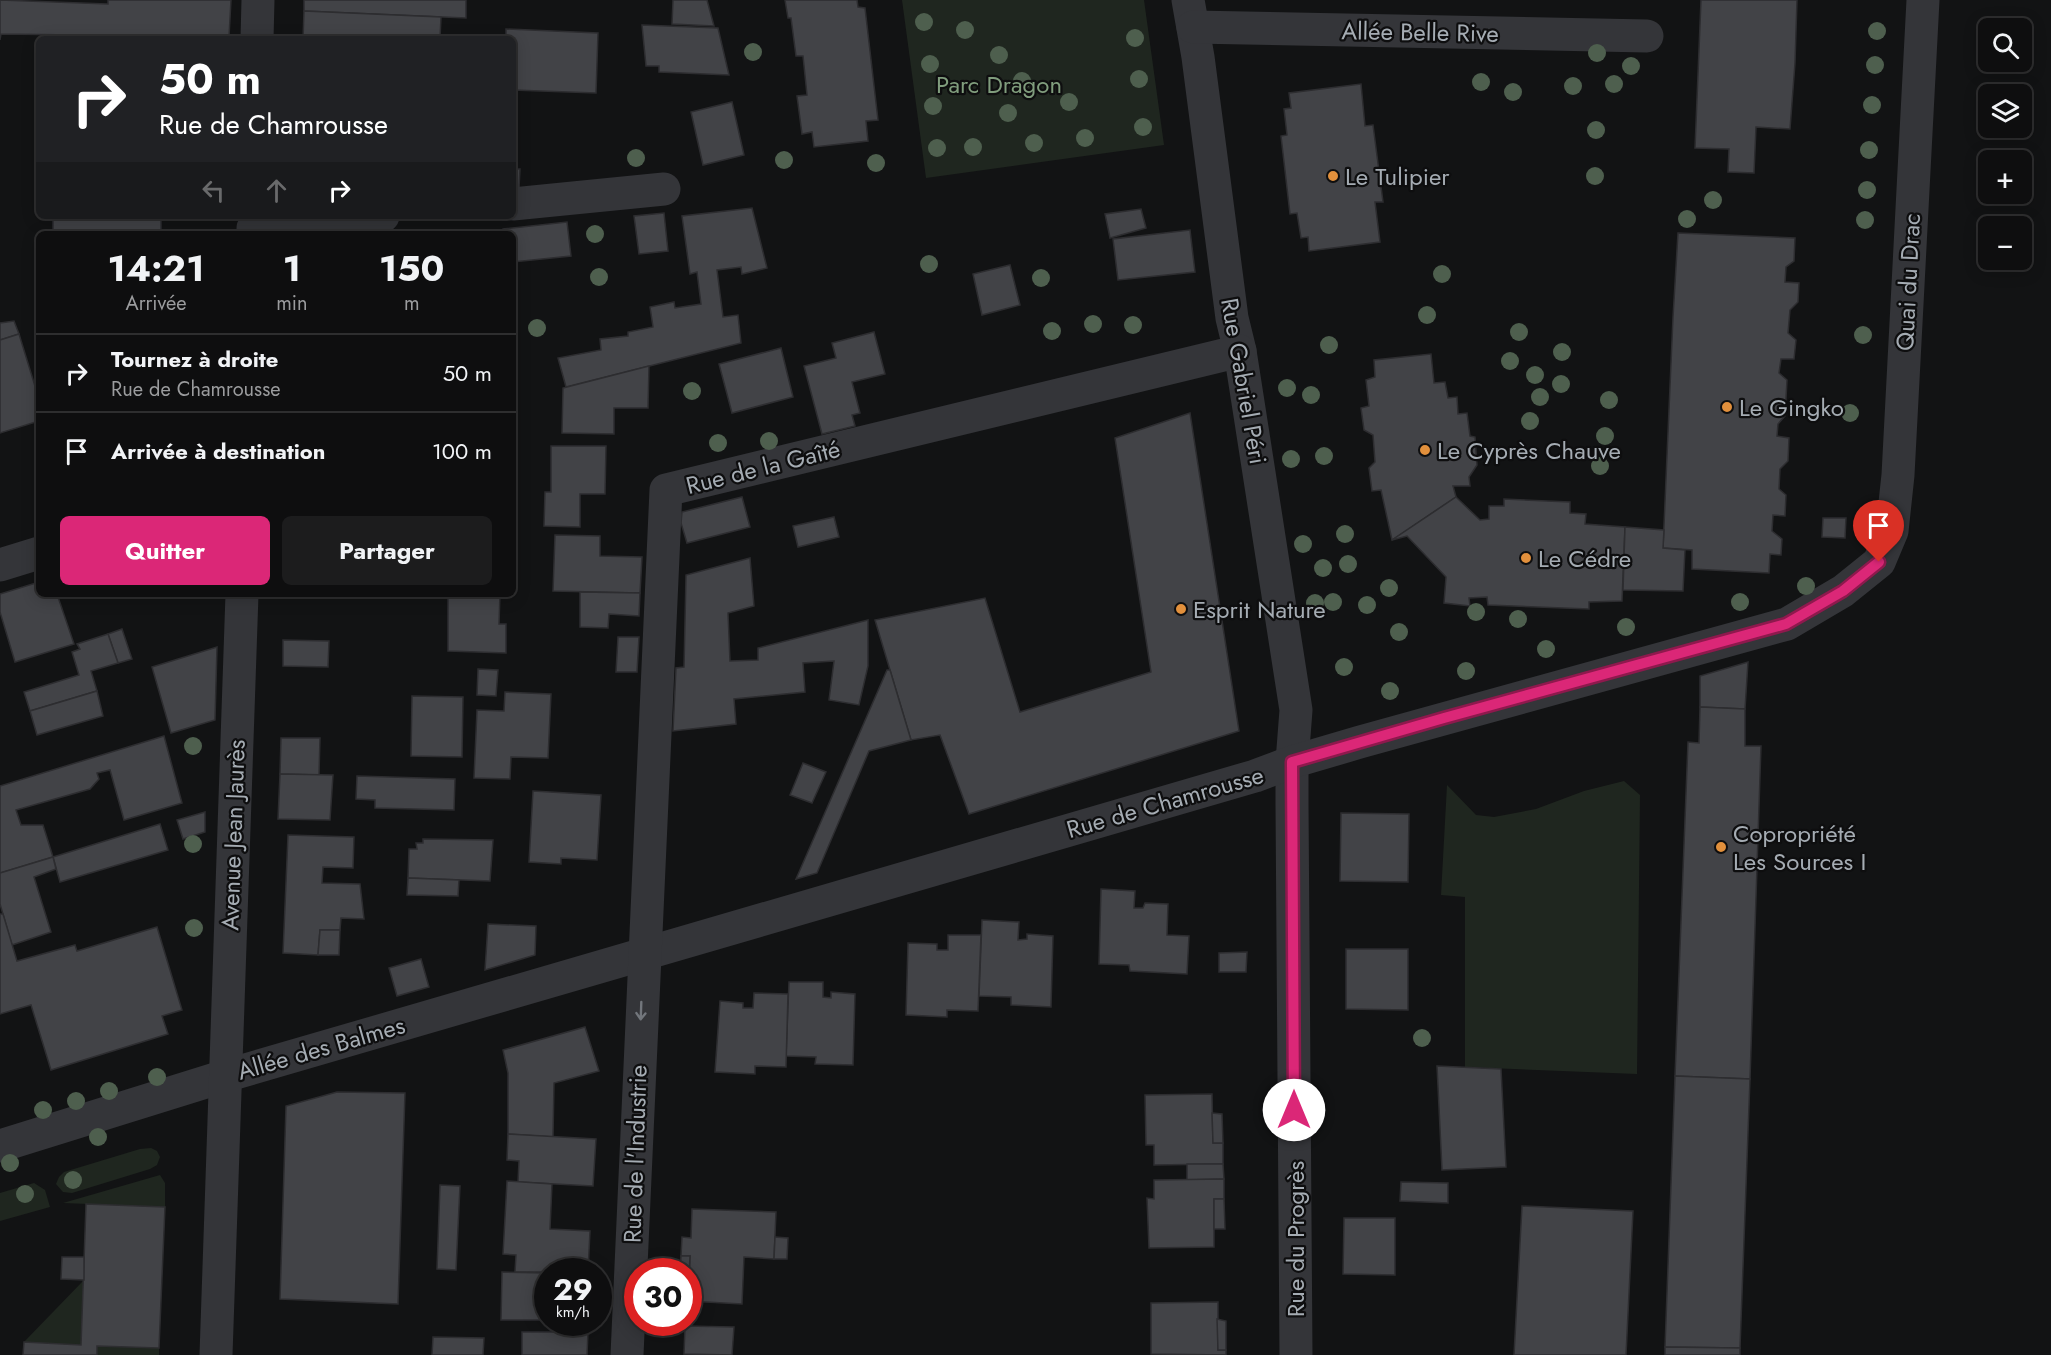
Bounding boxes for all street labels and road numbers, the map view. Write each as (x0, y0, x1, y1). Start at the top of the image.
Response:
street label: Allée Belle Rive (1341, 13, 1499, 51)
street label: Quai du Drac (1887, 212, 1929, 352)
street label: Rue Gabriel Péri (1212, 295, 1276, 467)
street label: Rue de la Gaîté (682, 431, 844, 503)
street label: Avenue Jean Jaurès (212, 739, 254, 931)
street label: Rue de Chamrousse (1062, 757, 1268, 847)
street label: Allée des Balmes (233, 1007, 409, 1089)
street label: Rue de l'Industrie (614, 1064, 656, 1244)
street label: Rue du Progrès (1278, 1161, 1313, 1317)

